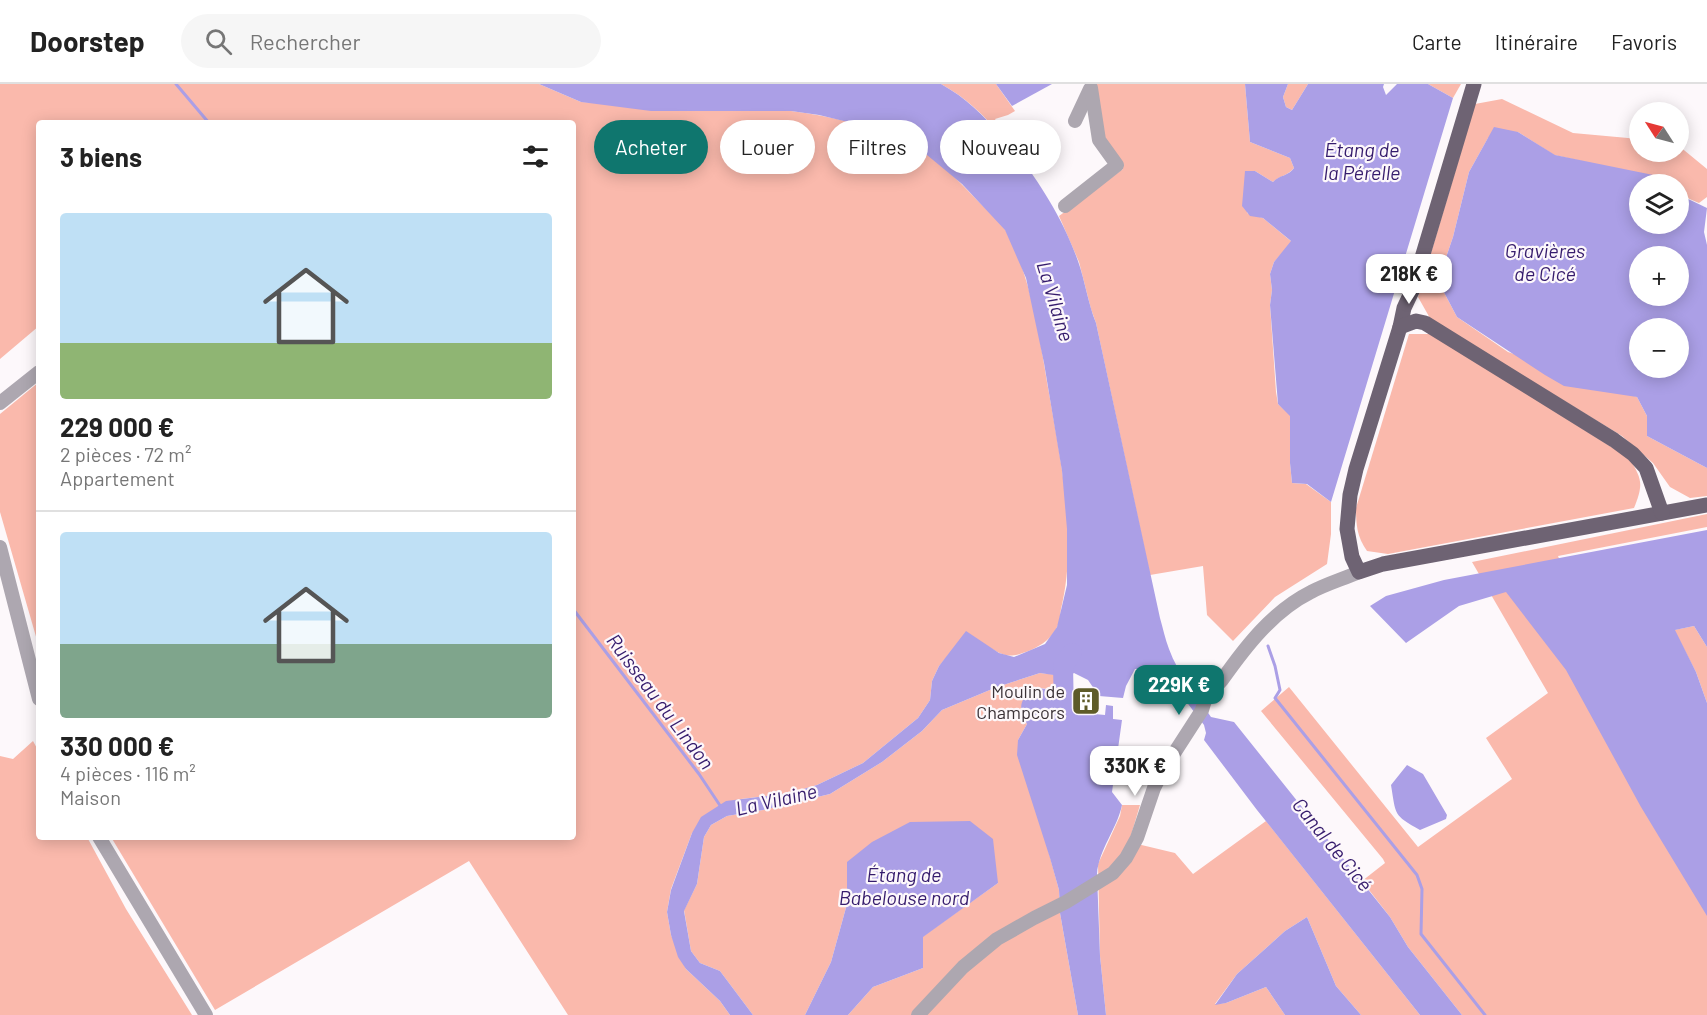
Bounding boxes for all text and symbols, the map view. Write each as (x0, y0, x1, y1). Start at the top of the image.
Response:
search box (181, 14, 601, 68)
text: Doorstep (30, 24, 145, 58)
icon: search (202, 25, 235, 58)
text: Rechercher (250, 28, 360, 54)
text: Carte (1412, 29, 1462, 54)
text: Itinéraire (1495, 29, 1578, 54)
text: Favoris (1611, 29, 1677, 54)
north arrow (1629, 102, 1689, 162)
map controls (1629, 102, 1689, 378)
chip: Acheter (594, 120, 708, 174)
chip: Louer (720, 120, 815, 174)
chip: Filtres (827, 120, 928, 174)
chip: Nouveau (940, 120, 1061, 174)
water label: Étang de la Pérelle (1324, 137, 1400, 184)
icon: filters (519, 140, 552, 173)
text: 3 biens (60, 141, 142, 172)
button: layers (1629, 174, 1689, 234)
water label: Gravières de Cicé (1505, 238, 1585, 285)
button: + (1629, 246, 1689, 306)
icon: home (252, 252, 360, 360)
pin: 218K € (1360, 254, 1458, 305)
water label: La Vilaine (1032, 258, 1080, 344)
text: 218K € (1380, 261, 1438, 285)
button: − (1629, 318, 1689, 378)
text: 229 000 € (60, 411, 174, 442)
text: 2 pièces · 72 m² (60, 442, 191, 466)
text: Appartement (60, 466, 175, 490)
icon: home (252, 571, 360, 679)
water label: Ruisseau du Lindon (602, 628, 720, 774)
pin: 229K € (1130, 665, 1228, 716)
text: 229K € (1148, 672, 1210, 696)
place label: Moulin de Champcors (976, 680, 1065, 723)
building icon: Moulin de Champcors (1070, 685, 1102, 717)
text: 330 000 € (60, 730, 174, 761)
pin: 330K € (1086, 746, 1184, 797)
text: 330K € (1104, 753, 1166, 777)
text: 4 pièces · 116 m² (60, 761, 196, 785)
water label: La Vilaine (733, 778, 819, 820)
text: Maison (60, 785, 121, 809)
water label: Canal de Cicé (1288, 792, 1378, 896)
water label: Étang de Babelouse nord (839, 862, 970, 909)

